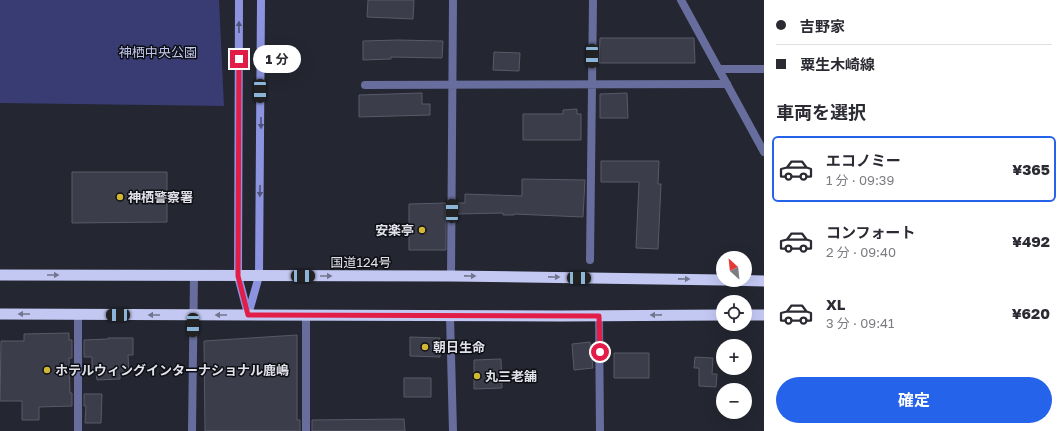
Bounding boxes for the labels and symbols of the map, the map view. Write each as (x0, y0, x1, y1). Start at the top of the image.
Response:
one-way arrow (236, 20, 242, 33)
park label: 神栖中央公園 (119, 44, 197, 60)
car (586, 44, 598, 68)
callout: 1 分 (253, 45, 301, 73)
route end (230, 50, 248, 68)
car (254, 79, 266, 103)
one-way arrow (258, 117, 264, 130)
one-way arrow (257, 185, 263, 198)
place label: 神栖警察署 (128, 189, 193, 205)
marker: 神栖警察署 (115, 192, 125, 202)
car (446, 199, 458, 223)
place label: 安楽亭 (375, 222, 414, 238)
marker: 安楽亭 (417, 225, 427, 235)
north arrow (716, 251, 752, 287)
street label: 国道124号 (331, 254, 391, 270)
car (291, 270, 315, 282)
one-way arrow (47, 272, 60, 278)
car (567, 272, 591, 284)
one-way arrow (320, 273, 333, 279)
one-way arrow (464, 273, 477, 279)
one-way arrow (548, 274, 561, 280)
one-way arrow (678, 276, 691, 282)
car (106, 309, 130, 321)
one-way arrow (17, 311, 30, 317)
one-way arrow (147, 312, 160, 318)
one-way arrow (214, 312, 227, 318)
one-way arrow (649, 312, 662, 318)
car (187, 313, 199, 337)
place label: 朝日生命 (433, 339, 485, 355)
marker: 朝日生命 (420, 342, 430, 352)
route start (591, 343, 609, 361)
place label: ホテルウィングインターナショナル鹿嶋 (55, 362, 289, 378)
marker: ホテルウィングインターナショナル鹿嶋 (42, 365, 52, 375)
place label: 丸三老舗 (485, 368, 537, 384)
marker: 丸三老舗 (472, 371, 482, 381)

